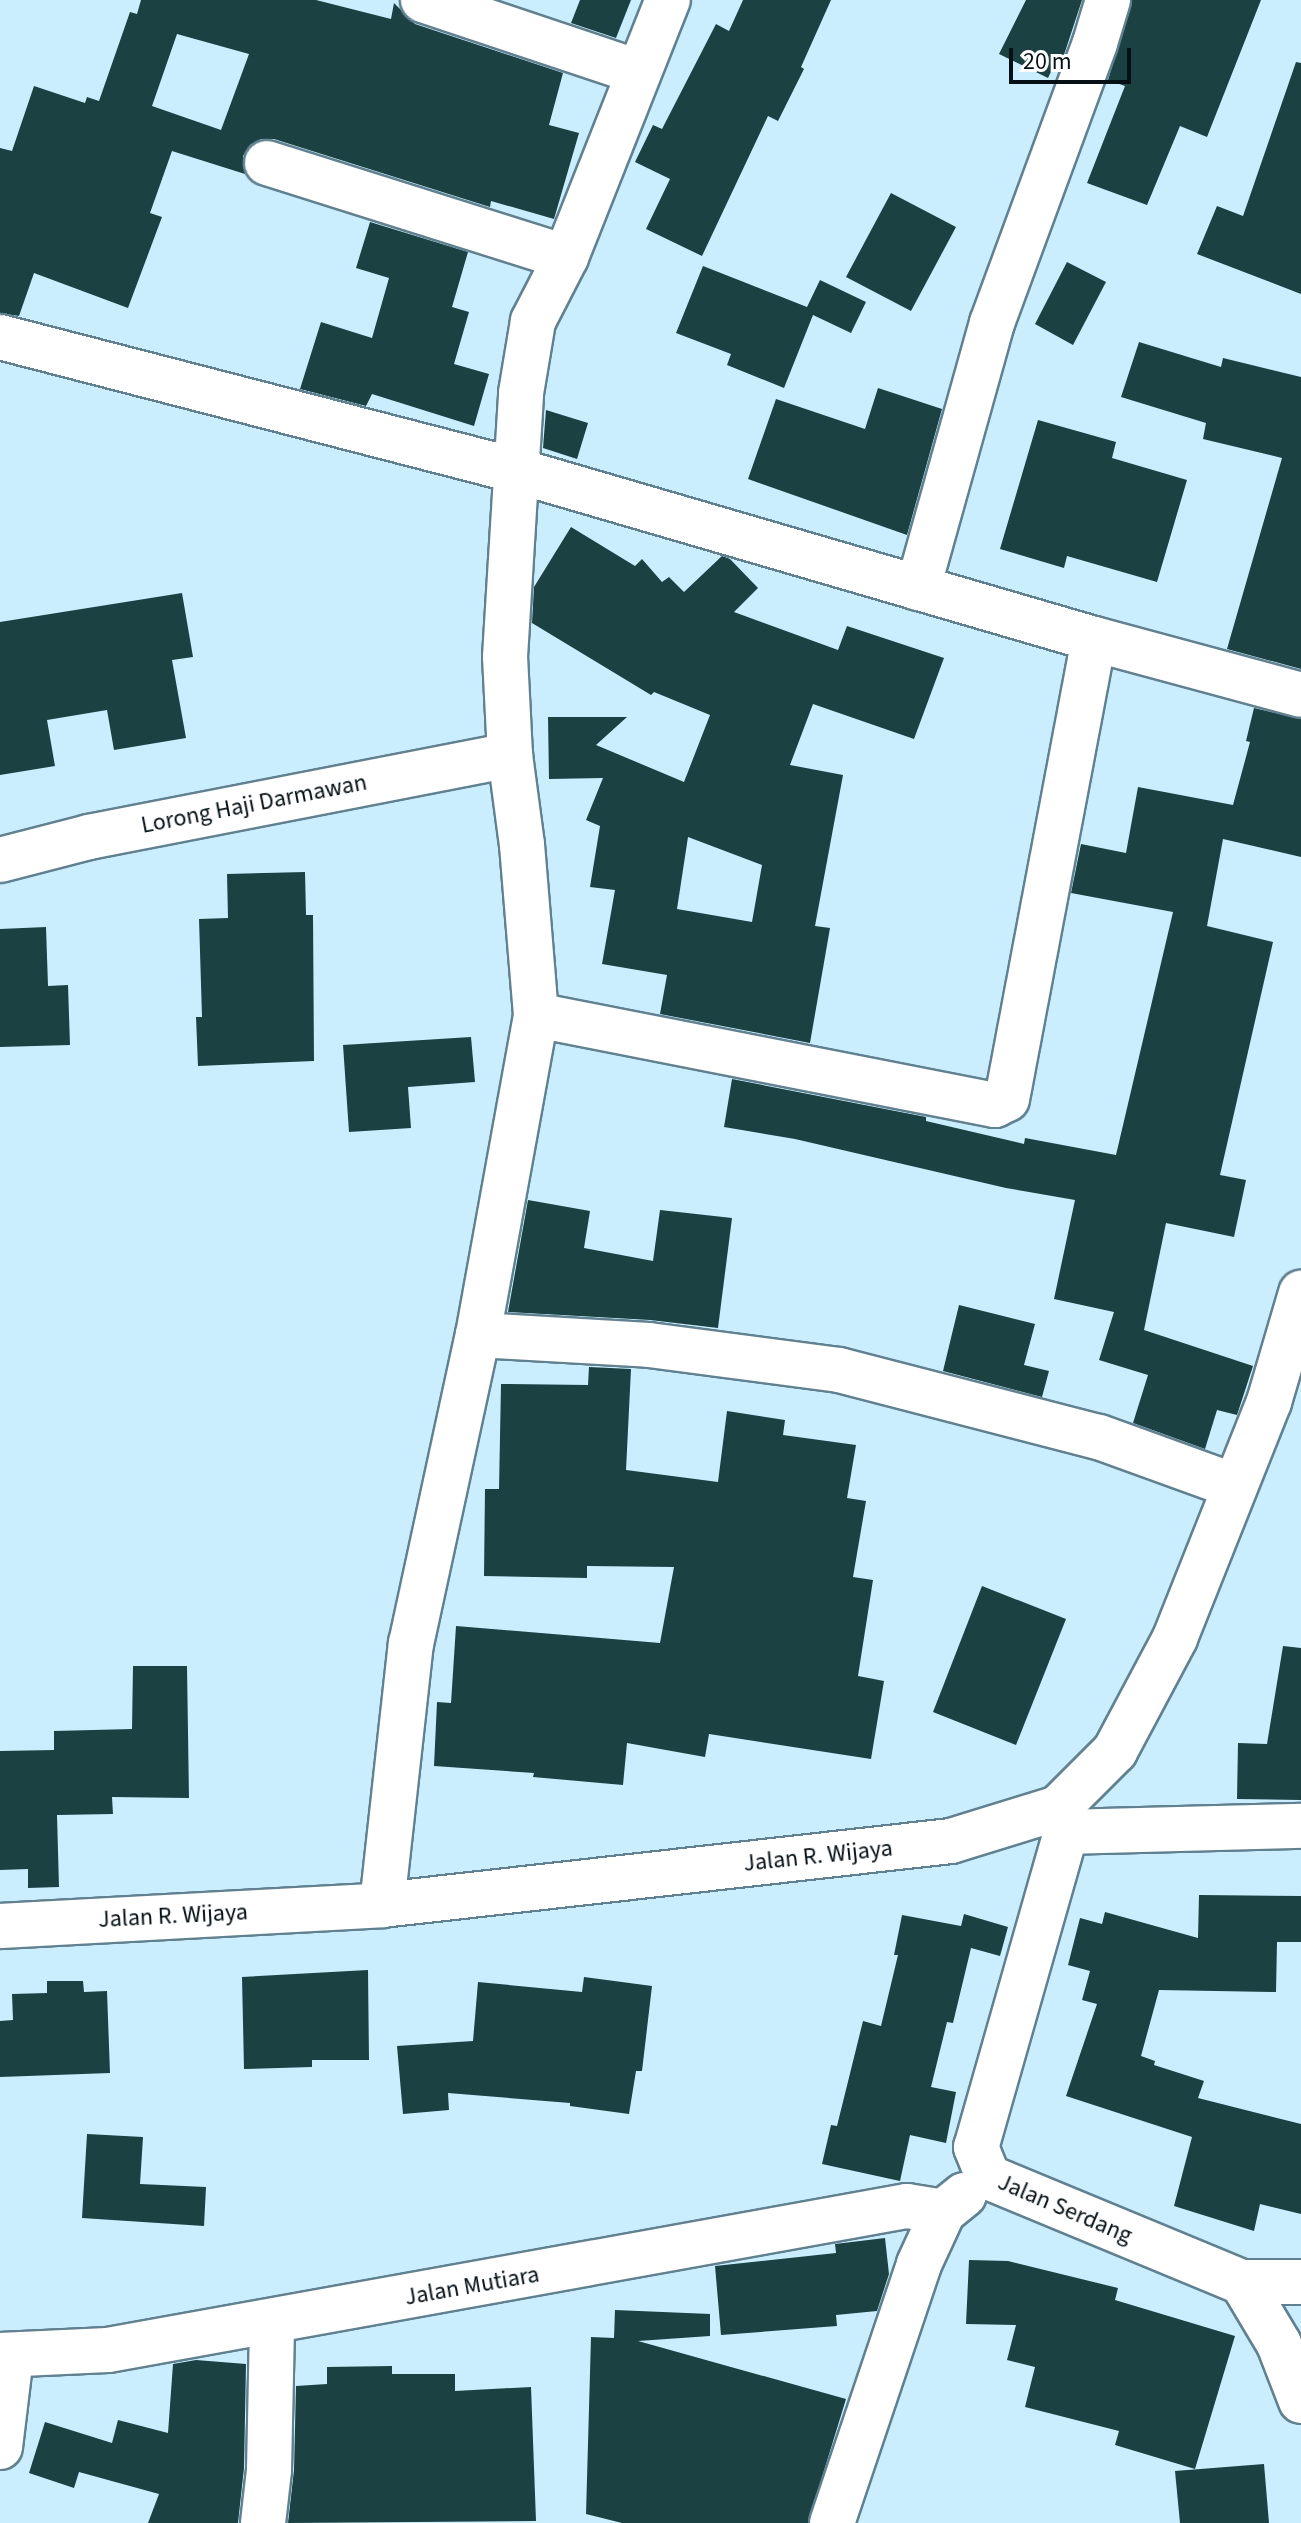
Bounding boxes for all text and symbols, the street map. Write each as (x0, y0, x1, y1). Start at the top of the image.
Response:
scale bar (1013, 32, 1135, 82)
text: 20 m (1023, 44, 1072, 79)
street label: Lorong Haji Darmawan (139, 768, 369, 840)
street label: Jalan R. Wijaya (742, 1834, 894, 1878)
street label: Jalan R. Wijaya (97, 1898, 249, 1934)
street label: Jalan Serdang (993, 2168, 1137, 2250)
street label: Jalan Mutiara (402, 2260, 542, 2312)

